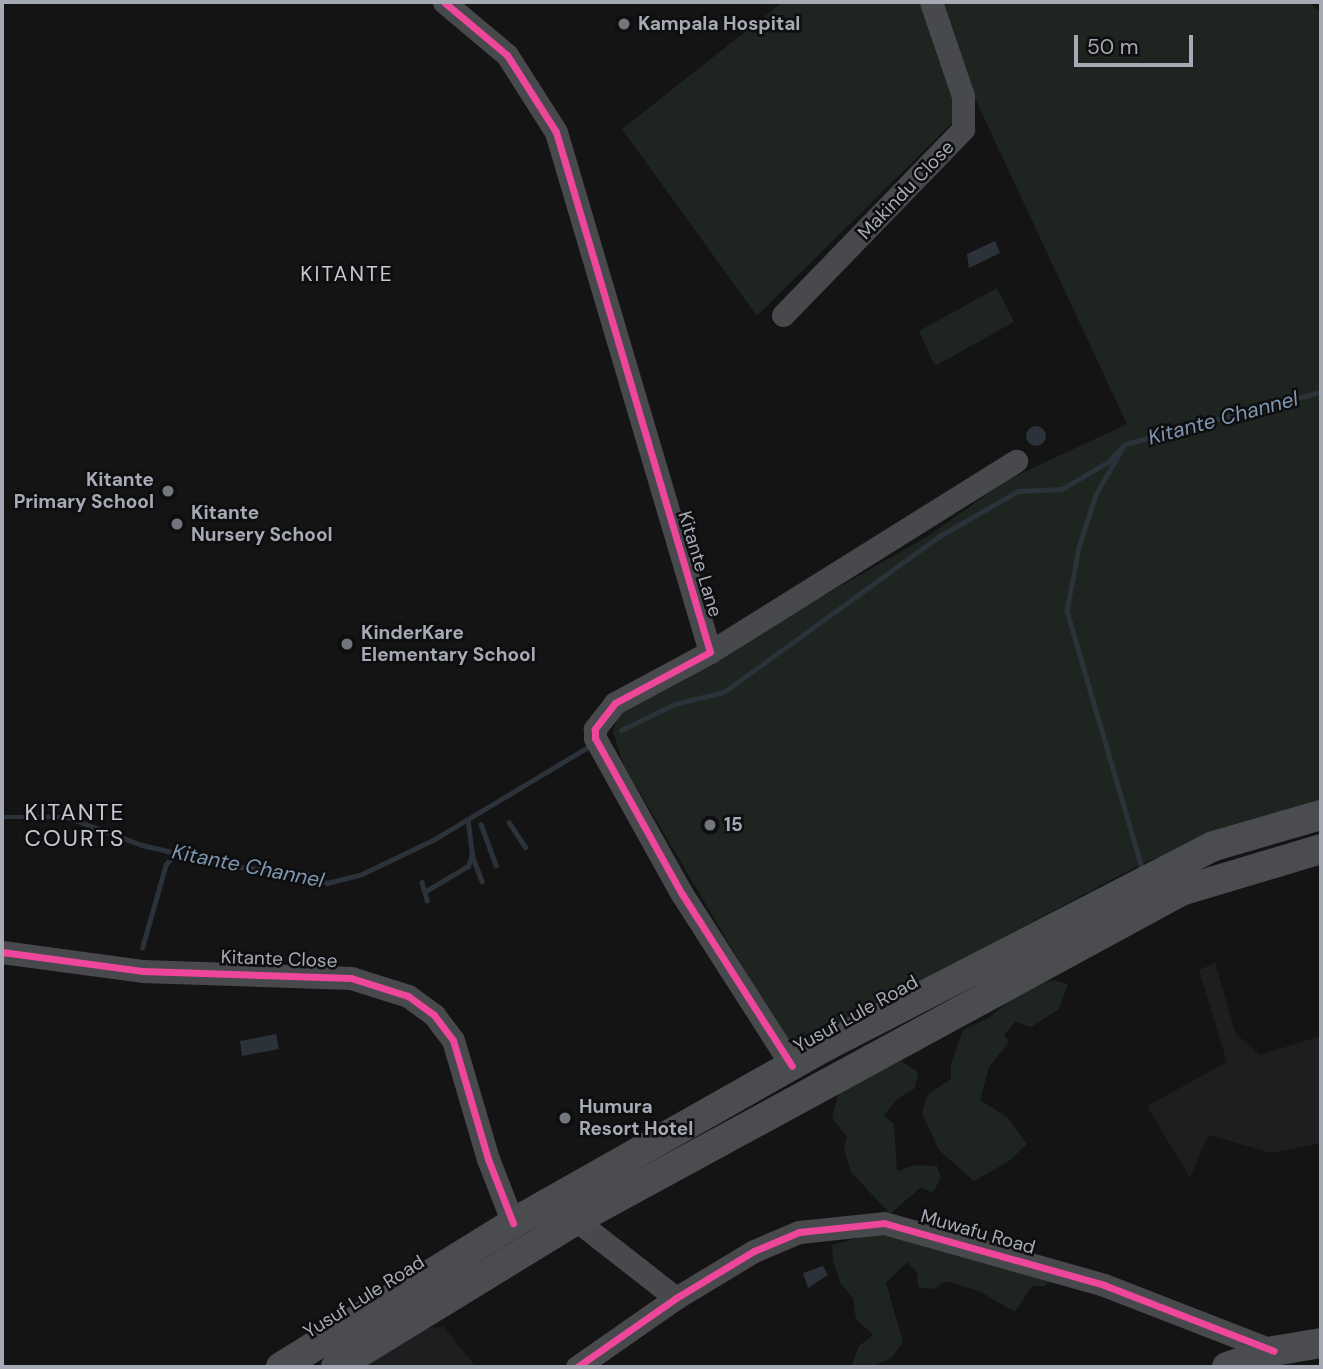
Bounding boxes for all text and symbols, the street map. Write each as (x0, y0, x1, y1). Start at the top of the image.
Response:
place label: Kampala Hospital (638, 13, 800, 35)
marker: Kampala Hospital (616, 16, 632, 32)
scale bar (1078, 21, 1197, 65)
text: 50 m (1087, 33, 1138, 61)
street label: Makindu Close (853, 136, 959, 244)
district label: KITANTE (301, 261, 393, 287)
water label: Kitante Channel (1145, 386, 1301, 450)
place label: Kitante Primary School (14, 469, 154, 513)
marker: Kitante Primary School (160, 483, 176, 499)
place label: Kitante Nursery School (191, 502, 333, 546)
street label: Kitante Lane (673, 508, 727, 620)
marker: Kitante Nursery School (169, 516, 185, 532)
place label: KinderKare Elementary School (361, 622, 536, 666)
marker: KinderKare Elementary School (339, 636, 355, 652)
district label: KITANTE COURTS (25, 798, 125, 852)
place label: 15 (724, 814, 743, 836)
marker: 15 (702, 817, 718, 833)
water label: Kitante Channel (170, 839, 326, 893)
street label: Kitante Close (220, 946, 338, 972)
street label: Yusuf Lule Road (790, 970, 922, 1058)
place label: Humura Resort Hotel (579, 1096, 693, 1140)
marker: Humura Resort Hotel (557, 1110, 573, 1126)
street label: Muwafu Road (918, 1205, 1038, 1259)
street label: Yusuf Lule Road (299, 1251, 429, 1343)

